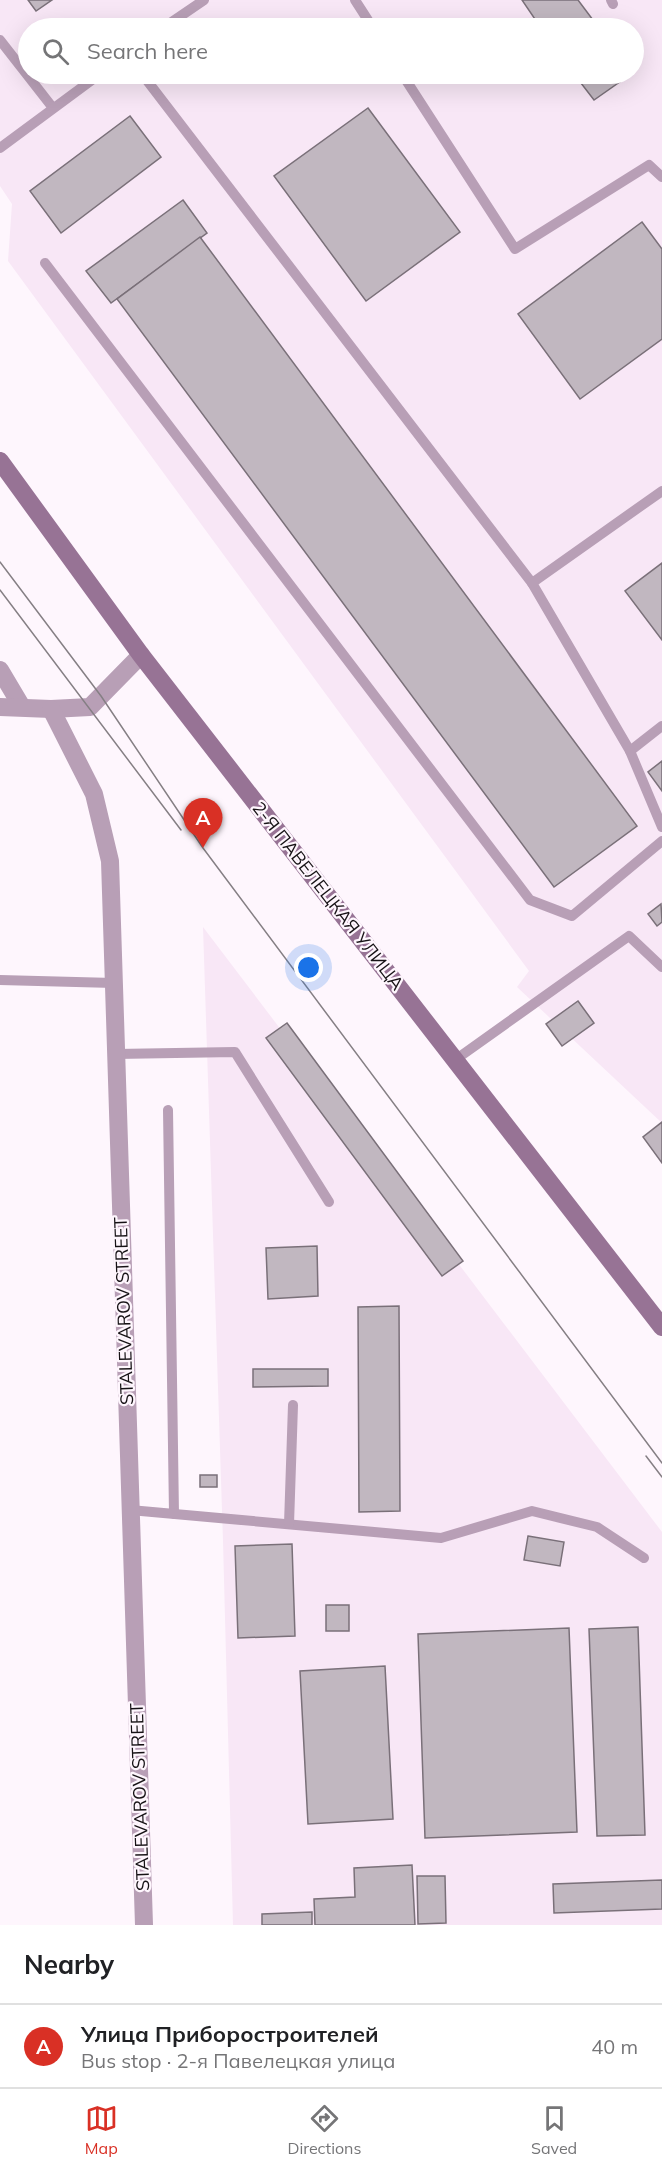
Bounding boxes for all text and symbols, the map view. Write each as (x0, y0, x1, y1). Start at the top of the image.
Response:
search box (18, 18, 644, 84)
icon: search (39, 35, 72, 68)
text: Search here (87, 37, 208, 65)
street label: 2-Я ПАВЕЛЕЦКАЯ УЛИЦА (248, 797, 409, 995)
pin: A (184, 798, 222, 848)
your location (294, 953, 323, 982)
street label: STALEVAROV STREET (109, 1217, 138, 1405)
street label: STALEVAROV STREET (125, 1703, 154, 1891)
text: Nearby (24, 1948, 114, 1981)
text: Улица Приборостроителей (81, 2020, 379, 2048)
text: A (36, 2034, 51, 2059)
text: 40 m (591, 2034, 638, 2059)
text: Bus stop · 2-я Павелецкая улица (81, 2048, 395, 2073)
tab: Map (85, 2102, 118, 2158)
tab: Directions (287, 2102, 361, 2158)
tab: Saved (531, 2102, 577, 2158)

